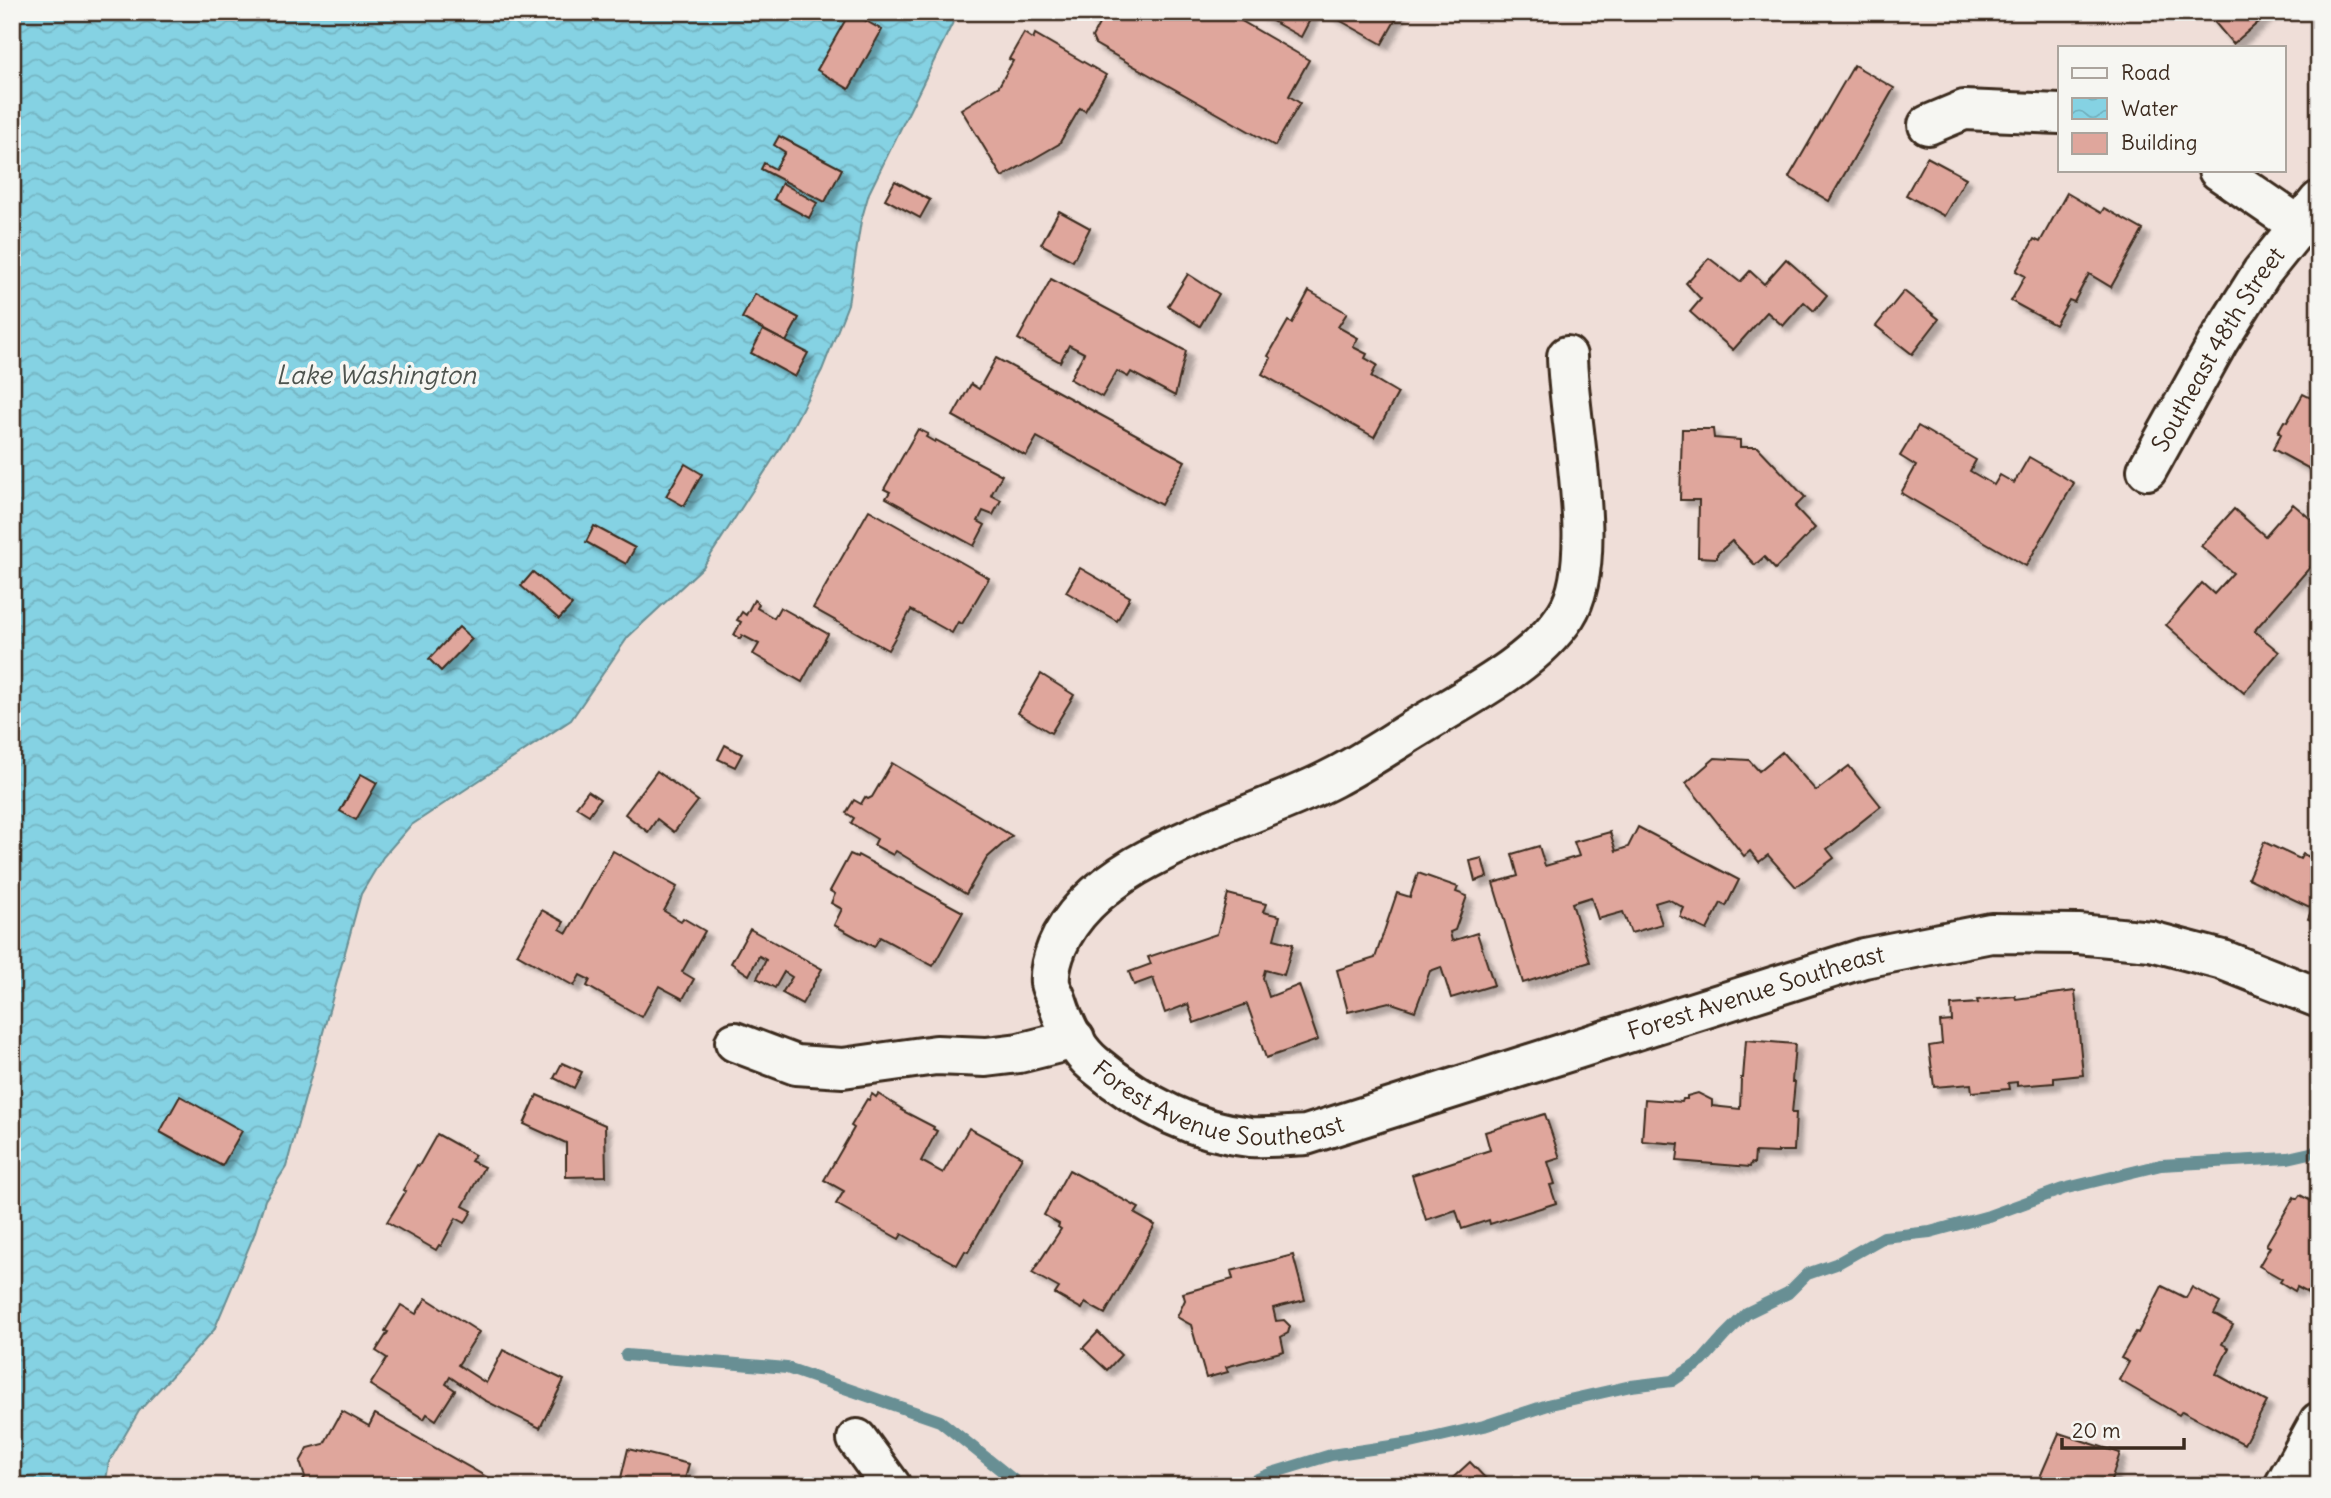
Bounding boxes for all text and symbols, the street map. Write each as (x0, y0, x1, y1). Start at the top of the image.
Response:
legend (2058, 46, 2286, 172)
text: Road (2121, 59, 2170, 86)
text: Water (2121, 95, 2179, 122)
text: Building (2121, 129, 2197, 156)
street label: Southeast 48th Street (2144, 240, 2290, 457)
water label: Lake Washington (276, 358, 477, 391)
street label: Forest Avenue Southeast (1624, 938, 1887, 1046)
street label: Forest Avenue Southeast (1087, 1053, 1347, 1151)
scale bar (2062, 1407, 2184, 1451)
text: 20 m (2072, 1417, 2121, 1444)

